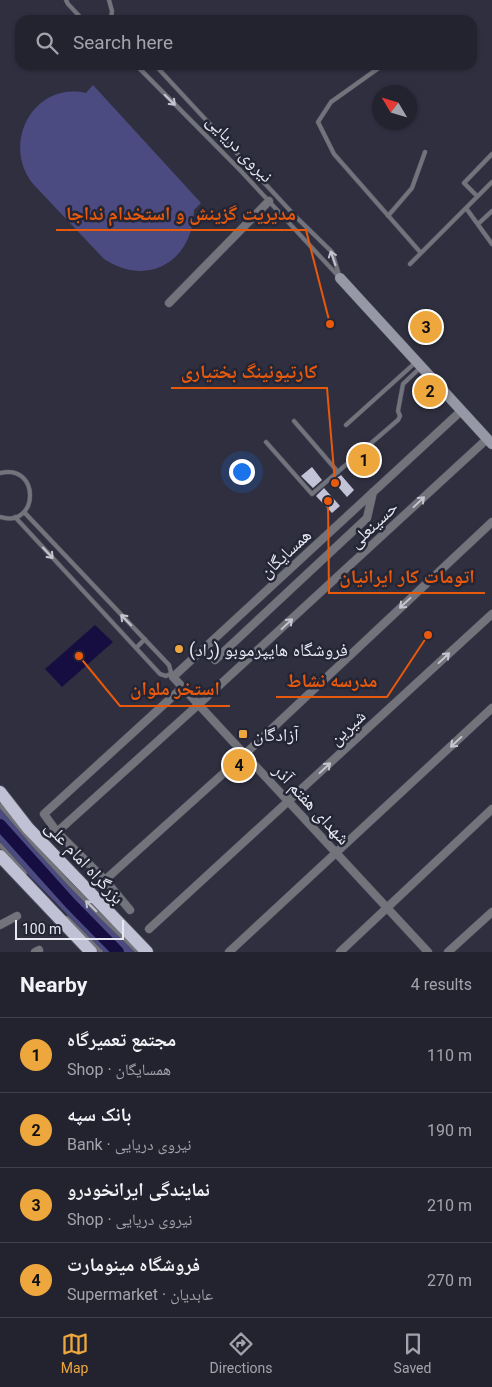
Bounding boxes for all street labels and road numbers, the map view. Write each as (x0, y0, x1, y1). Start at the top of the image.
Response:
street label: نیروی دریایی (202, 110, 278, 187)
street label: حسینعلی (344, 496, 403, 553)
street label: همسایگان (255, 524, 316, 583)
street label: شیرین (324, 705, 370, 750)
street label: شهدای هفتم آذر (267, 759, 355, 850)
street label: بزرگراه امام علی (40, 816, 129, 909)

